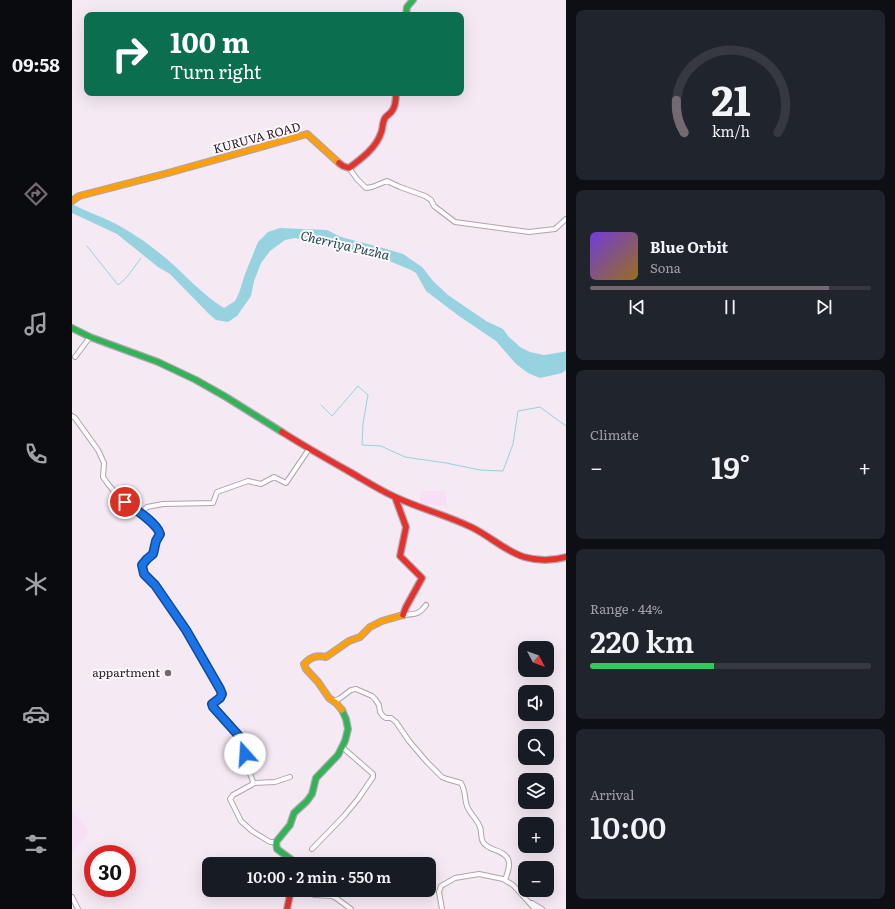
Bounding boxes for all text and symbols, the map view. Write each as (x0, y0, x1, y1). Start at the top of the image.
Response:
text: 100 m (170, 20, 250, 62)
icon: right (104, 28, 156, 80)
text: 09:58 (12, 51, 60, 78)
text: Turn right (170, 58, 261, 85)
text: 21 (711, 67, 750, 129)
street label: KURUVA ROAD (211, 117, 302, 157)
text: km/h (711, 119, 750, 140)
icon: directions (22, 180, 50, 208)
water label: Cherriya Puzha (299, 225, 392, 264)
text: Blue Orbit (650, 235, 728, 258)
text: Sona (650, 258, 681, 277)
icon: previous (626, 296, 648, 318)
icon: pause (719, 296, 741, 318)
icon: next (813, 296, 835, 318)
icon: music (22, 310, 50, 338)
text: Climate (590, 425, 639, 444)
icon: phone (22, 440, 50, 468)
text: 19° (711, 444, 750, 488)
text: − (590, 450, 603, 483)
text: + (858, 450, 871, 483)
pin (108, 485, 142, 519)
icon: arrive (114, 491, 136, 513)
icon: climate (22, 570, 50, 598)
text: Range · 44% (590, 599, 663, 618)
text: 220 km (590, 618, 694, 662)
north arrow (518, 641, 554, 677)
map controls (518, 641, 554, 897)
place label: appartment (92, 663, 160, 681)
marker: appartment (163, 668, 173, 678)
button: sound (518, 685, 554, 721)
icon: car (22, 700, 50, 728)
button: search (518, 729, 554, 765)
position arrow (224, 733, 266, 775)
button: layers (518, 773, 554, 809)
text: Arrival (590, 785, 634, 804)
text: 10:00 (590, 804, 666, 848)
button: + (518, 817, 554, 853)
icon: filters (22, 830, 50, 858)
speed limit sign: 30 (84, 845, 136, 897)
button: − (518, 861, 554, 897)
text: 10:00 · 2 min · 550 m (247, 865, 391, 888)

